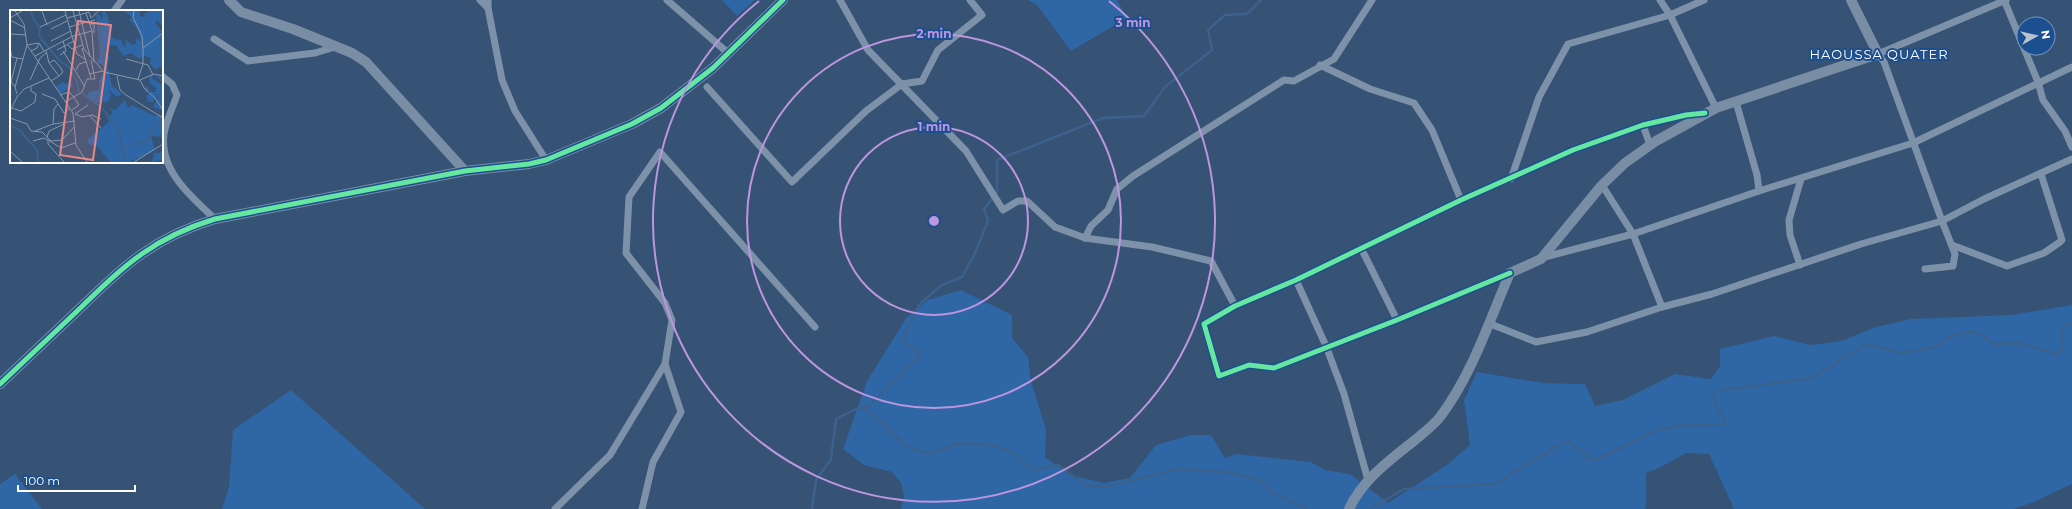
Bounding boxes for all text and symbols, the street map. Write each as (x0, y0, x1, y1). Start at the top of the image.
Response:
inset map (10, 10, 163, 163)
text: 3 min (1115, 15, 1151, 30)
north arrow (2016, 16, 2056, 56)
text: 2 min (917, 26, 951, 41)
text: N (2038, 29, 2053, 40)
district label: HAOUSSA QUATER (1809, 46, 1949, 62)
text: 1 min (918, 119, 950, 134)
centre of rings (927, 214, 941, 228)
scale bar (18, 467, 135, 493)
text: 100 m (24, 473, 60, 488)

